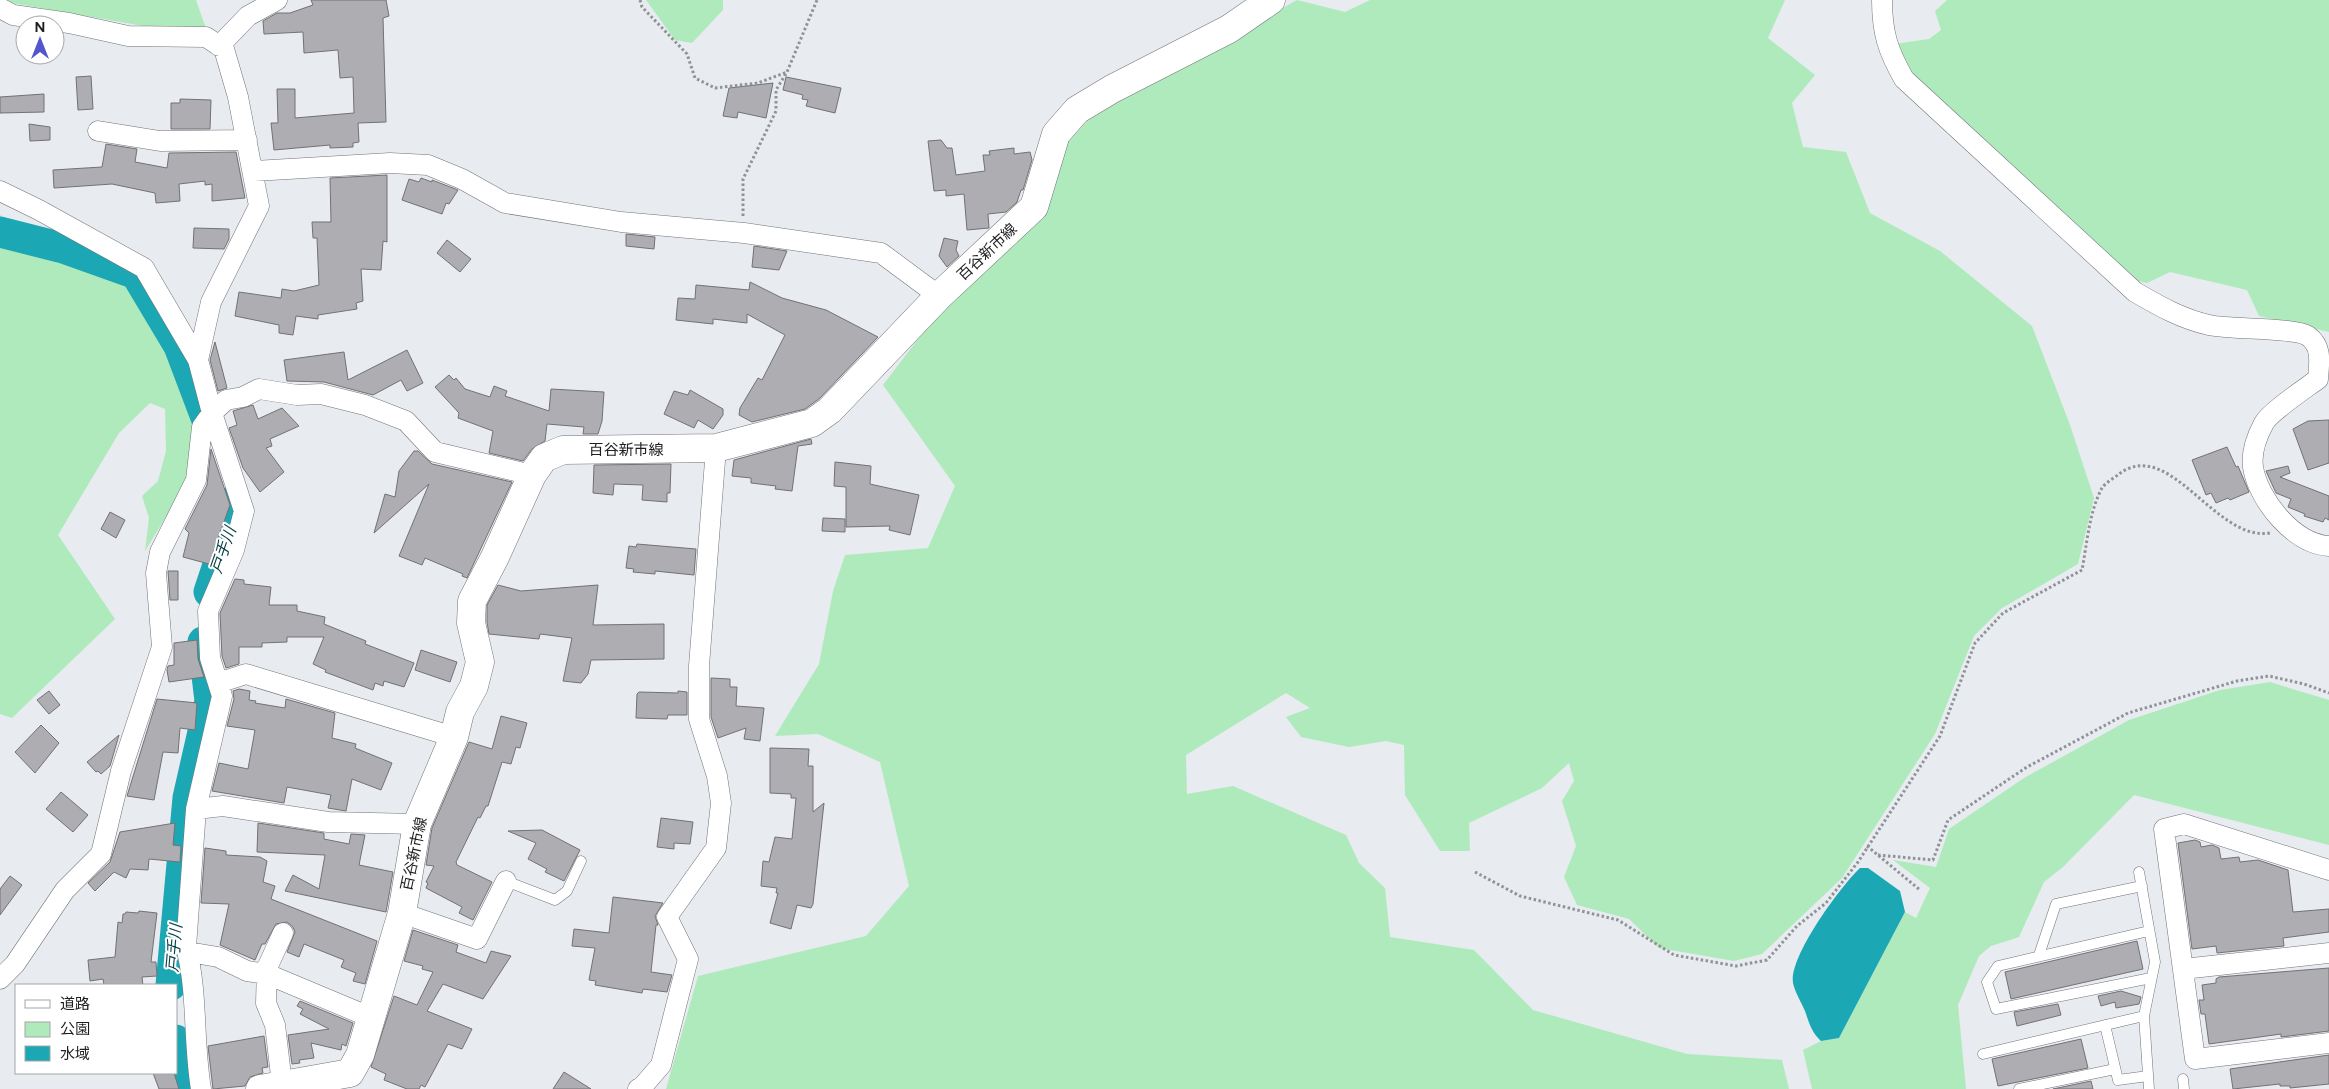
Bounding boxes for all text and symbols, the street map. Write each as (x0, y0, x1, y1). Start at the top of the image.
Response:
north arrow (15, 15, 65, 65)
text: N (35, 19, 45, 36)
street label: 百谷新市線 (953, 220, 1021, 284)
street label: 百谷新市線 (588, 441, 664, 459)
water label: 戸手川 (206, 522, 240, 576)
street label: 百谷新市線 (397, 815, 431, 893)
water label: 戸手川 (162, 921, 186, 973)
legend (15, 984, 178, 1074)
text: 道路 (60, 995, 90, 1013)
text: 公園 (60, 1020, 90, 1038)
text: 水域 (60, 1045, 90, 1063)

